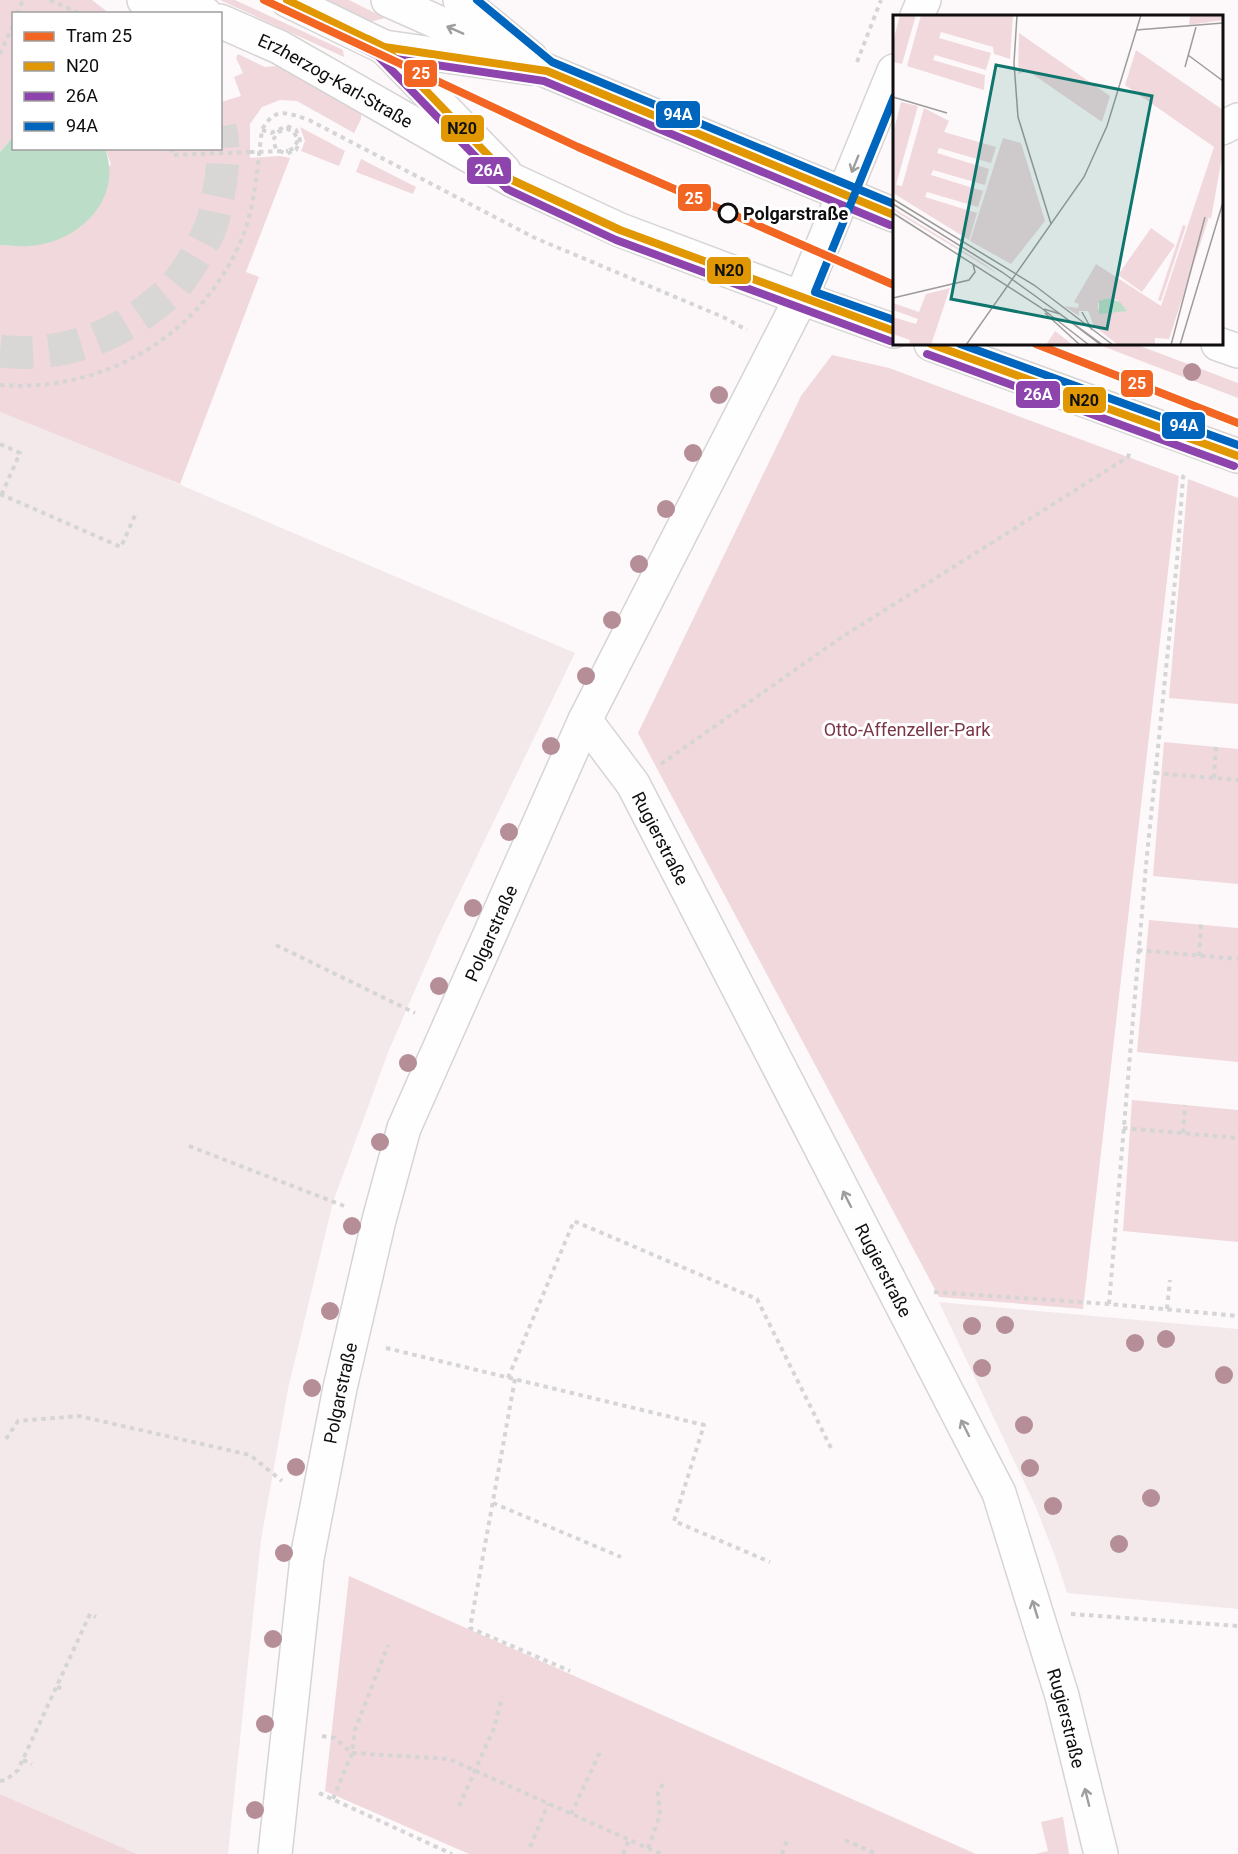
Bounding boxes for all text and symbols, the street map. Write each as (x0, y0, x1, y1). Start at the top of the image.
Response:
legend (12, 12, 222, 150)
inset map (893, 15, 1223, 345)
one-way arrow (446, 23, 464, 35)
text: Tram 25 (66, 25, 132, 46)
street label: Erzherzog-Karl-Straße (255, 29, 417, 132)
text: N20 (66, 55, 99, 76)
line badge: 25 (403, 59, 438, 88)
text: 25 (412, 64, 430, 83)
text: 26A (66, 85, 98, 106)
line badge: 94A (655, 100, 701, 129)
text: 94A (663, 105, 693, 124)
line badge: N20 (440, 114, 485, 143)
text: 94A (66, 115, 98, 136)
text: N20 (447, 119, 477, 138)
one-way arrow (849, 154, 860, 172)
line badge: 26A (466, 156, 512, 185)
text: 26A (474, 161, 504, 180)
line badge: 25 (677, 183, 712, 212)
text: 25 (685, 189, 703, 208)
marker: Polgarstraße (718, 203, 738, 223)
place label: Polgarstraße (743, 203, 849, 224)
line badge: N20 (706, 256, 752, 285)
text: N20 (714, 261, 744, 280)
line badge: 25 (1120, 369, 1154, 398)
text: 25 (1128, 374, 1146, 393)
line badge: 26A (1015, 380, 1061, 409)
text: 26A (1023, 385, 1053, 404)
line badge: N20 (1062, 386, 1107, 414)
text: N20 (1069, 391, 1099, 410)
line badge: 94A (1161, 411, 1206, 440)
text: 94A (1169, 416, 1199, 435)
park label: Otto-Affenzeller-Park (824, 719, 991, 740)
street label: Rugierstraße (628, 788, 694, 888)
street label: Polgarstraße (460, 882, 521, 984)
one-way arrow (841, 1190, 852, 1208)
street label: Rugierstraße (851, 1220, 917, 1320)
street label: Polgarstraße (319, 1340, 361, 1445)
one-way arrow (959, 1419, 971, 1437)
one-way arrow (1029, 1600, 1040, 1619)
street label: Rugierstraße (1044, 1666, 1090, 1770)
one-way arrow (1080, 1788, 1092, 1807)

